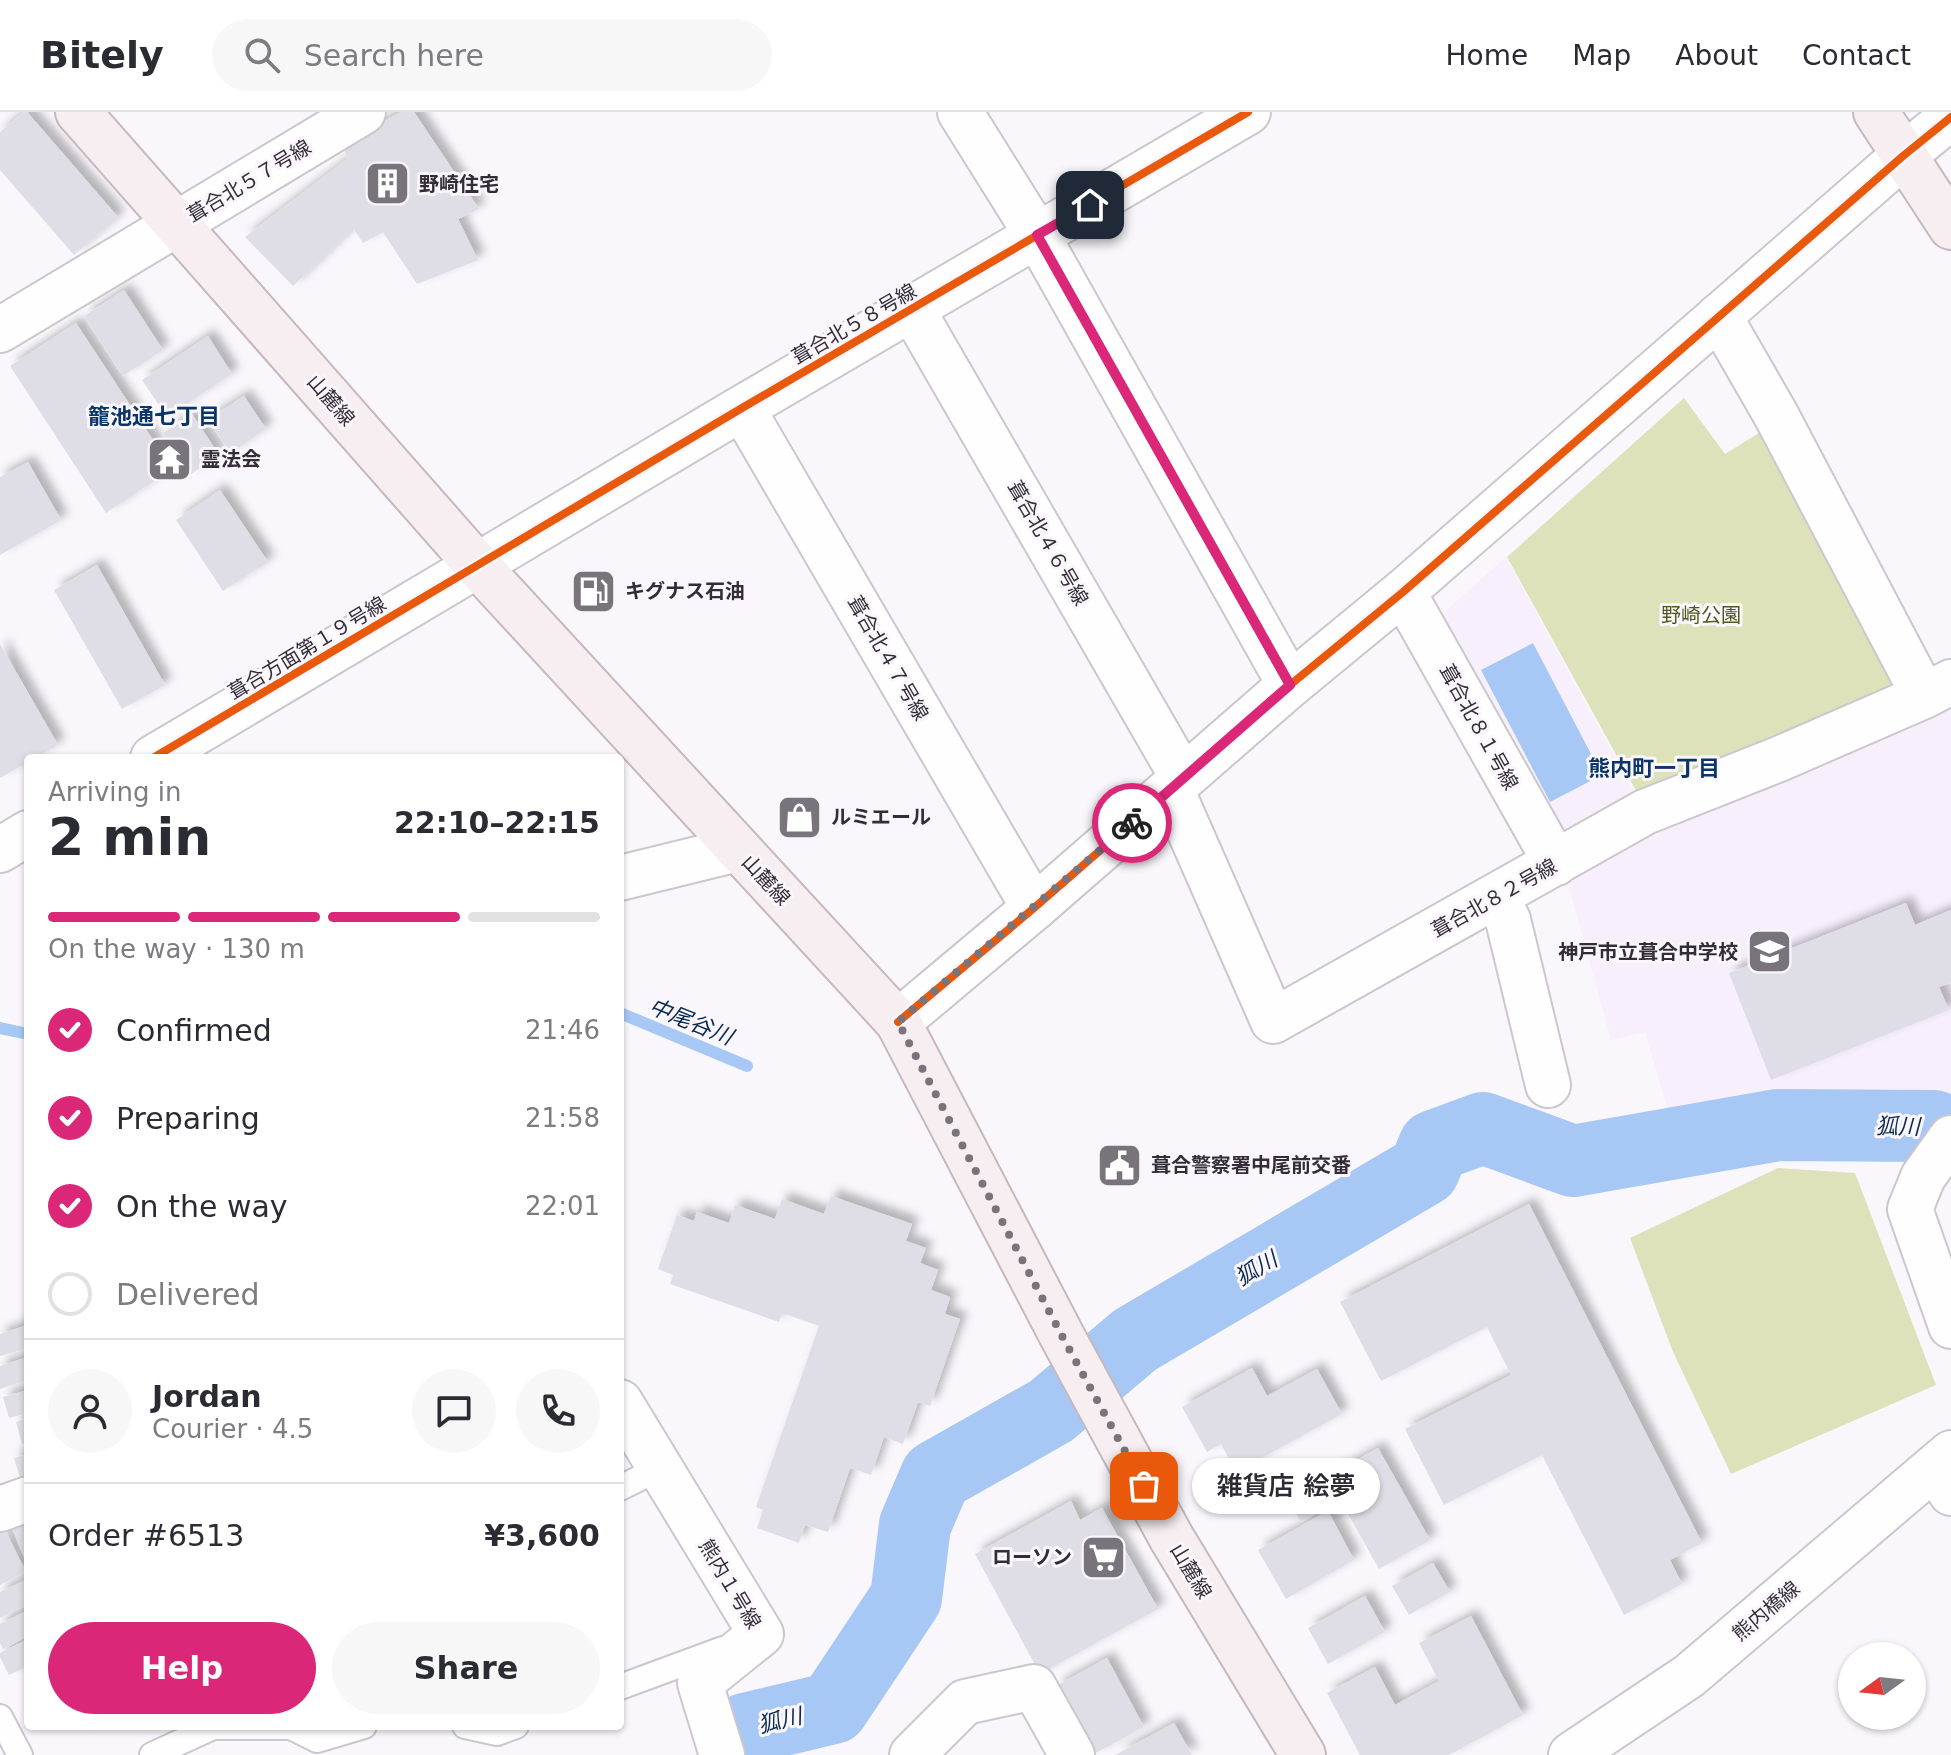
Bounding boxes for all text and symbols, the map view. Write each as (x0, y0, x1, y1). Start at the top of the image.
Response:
search box (212, 19, 772, 91)
text: Bitely (40, 33, 164, 77)
icon: search (240, 33, 284, 77)
text: Search here (304, 38, 484, 73)
text: Home (1445, 39, 1528, 72)
text: Map (1572, 39, 1631, 72)
text: About (1675, 39, 1758, 72)
text: Contact (1802, 39, 1911, 72)
street label: 葺合北５７号線 (183, 135, 315, 227)
building icon: 野崎住宅 (364, 160, 412, 208)
pin (1056, 171, 1124, 239)
place label: 野崎住宅 (419, 172, 499, 196)
icon: home (1068, 183, 1112, 227)
street label: 葺合北５８号線 (787, 279, 921, 369)
street label: 山麓線 (302, 369, 360, 431)
district label: 籠池通七丁目 (88, 404, 220, 429)
temple icon: 霊法会 (146, 435, 194, 483)
place label: 霊法会 (201, 447, 261, 471)
street label: 葺合北４６号線 (1003, 476, 1093, 610)
fuel station icon: キグナス石油 (570, 567, 618, 615)
place label: キグナス石油 (625, 579, 745, 603)
street label: 葺合方面第１９号線 (224, 591, 390, 705)
street label: 葺合北４７号線 (843, 591, 933, 725)
park label: 野崎公園 (1661, 603, 1741, 627)
street label: 葺合北８１号線 (1435, 660, 1523, 794)
district label: 熊内町一丁目 (1588, 756, 1720, 781)
text: Arriving in (48, 777, 182, 807)
courier (1092, 783, 1172, 863)
shop icon: ルミエール (776, 793, 824, 841)
icon: bike (1110, 801, 1154, 845)
text: 22:10–22:15 (394, 805, 600, 840)
place label: ルミエール (831, 805, 931, 829)
text: 2 min (48, 807, 211, 867)
street label: 山麓線 (737, 850, 795, 910)
street label: 葺合北８２号線 (1427, 854, 1561, 942)
school or university icon: 神戸市立葺合中学校 (1745, 928, 1793, 976)
text: On the way · 130 m (48, 934, 305, 964)
place label: 神戸市立葺合中学校 (1558, 940, 1738, 964)
water label: 中尾谷川 (645, 993, 738, 1050)
icon: check (48, 1008, 92, 1052)
text: Confirmed (116, 1013, 272, 1048)
text: 21:46 (525, 1015, 600, 1045)
icon: check (48, 1096, 92, 1140)
text: Preparing (116, 1101, 260, 1136)
text: 21:58 (525, 1103, 600, 1133)
water label: 狐川 (1876, 1114, 1922, 1139)
public building icon: 葺合警察署中尾前交番 (1096, 1141, 1144, 1189)
place label: 葺合警察署中尾前交番 (1151, 1153, 1351, 1177)
icon: check (48, 1184, 92, 1228)
text: On the way (116, 1189, 288, 1224)
text: 22:01 (525, 1191, 600, 1221)
water label: 狐川 (1231, 1246, 1283, 1290)
text: Delivered (116, 1277, 260, 1312)
button: person (48, 1369, 132, 1453)
button: chat (412, 1369, 496, 1453)
button: phone (516, 1369, 600, 1453)
text: Jordan (152, 1379, 262, 1414)
text: Courier · 4.5 (152, 1414, 313, 1444)
pin (1110, 1452, 1178, 1520)
callout: 雑貨店 絵夢 (1192, 1458, 1380, 1514)
icon: bag (1122, 1464, 1166, 1508)
text: 雑貨店 絵夢 (1216, 1471, 1356, 1501)
text: Order #6513 (48, 1518, 244, 1553)
text: ¥3,600 (484, 1518, 600, 1553)
supermarket icon: ローソン (1079, 1533, 1127, 1581)
street label: 熊内１号線 (694, 1535, 766, 1633)
street label: 山麓線 (1165, 1539, 1217, 1603)
place label: ローソン (992, 1545, 1072, 1569)
street label: 熊内橋線 (1728, 1576, 1804, 1646)
button: Help (48, 1622, 316, 1714)
button: Share (332, 1622, 600, 1714)
north arrow (1838, 1642, 1926, 1730)
map controls (1838, 1642, 1926, 1730)
water label: 狐川 (756, 1703, 806, 1738)

